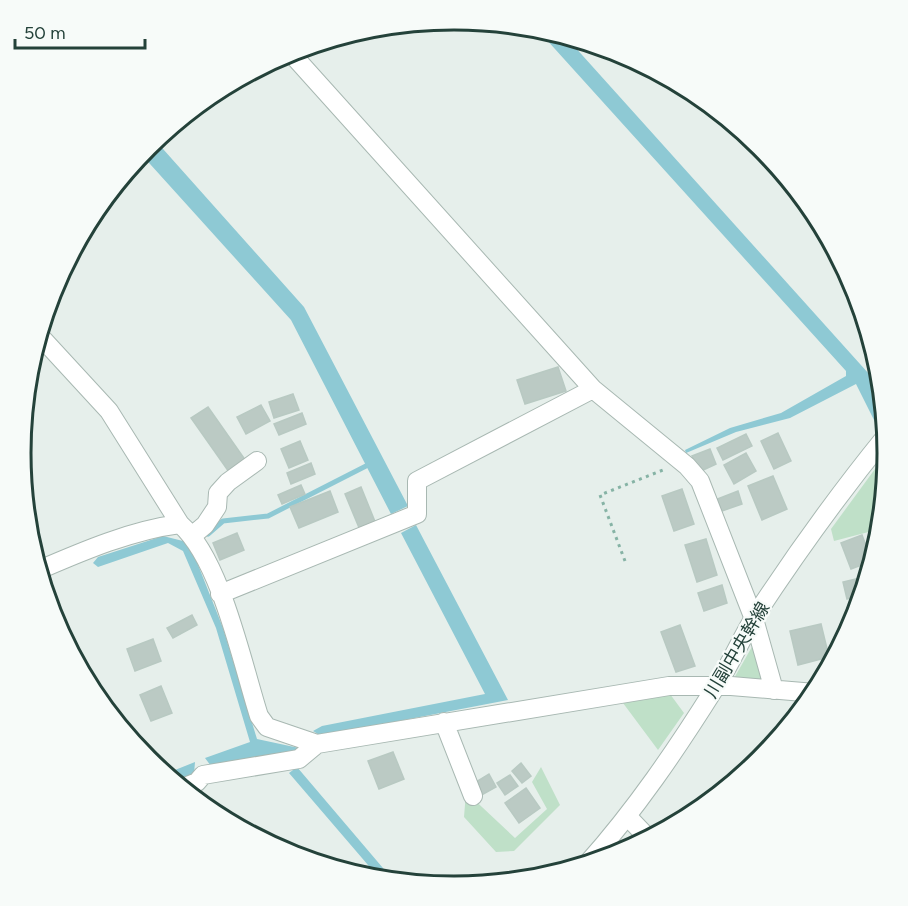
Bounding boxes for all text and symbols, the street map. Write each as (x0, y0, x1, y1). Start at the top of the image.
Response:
scale bar (15, 12, 146, 50)
text: 50 m (24, 22, 66, 44)
street label: 川副中央幹線 (700, 598, 774, 702)

